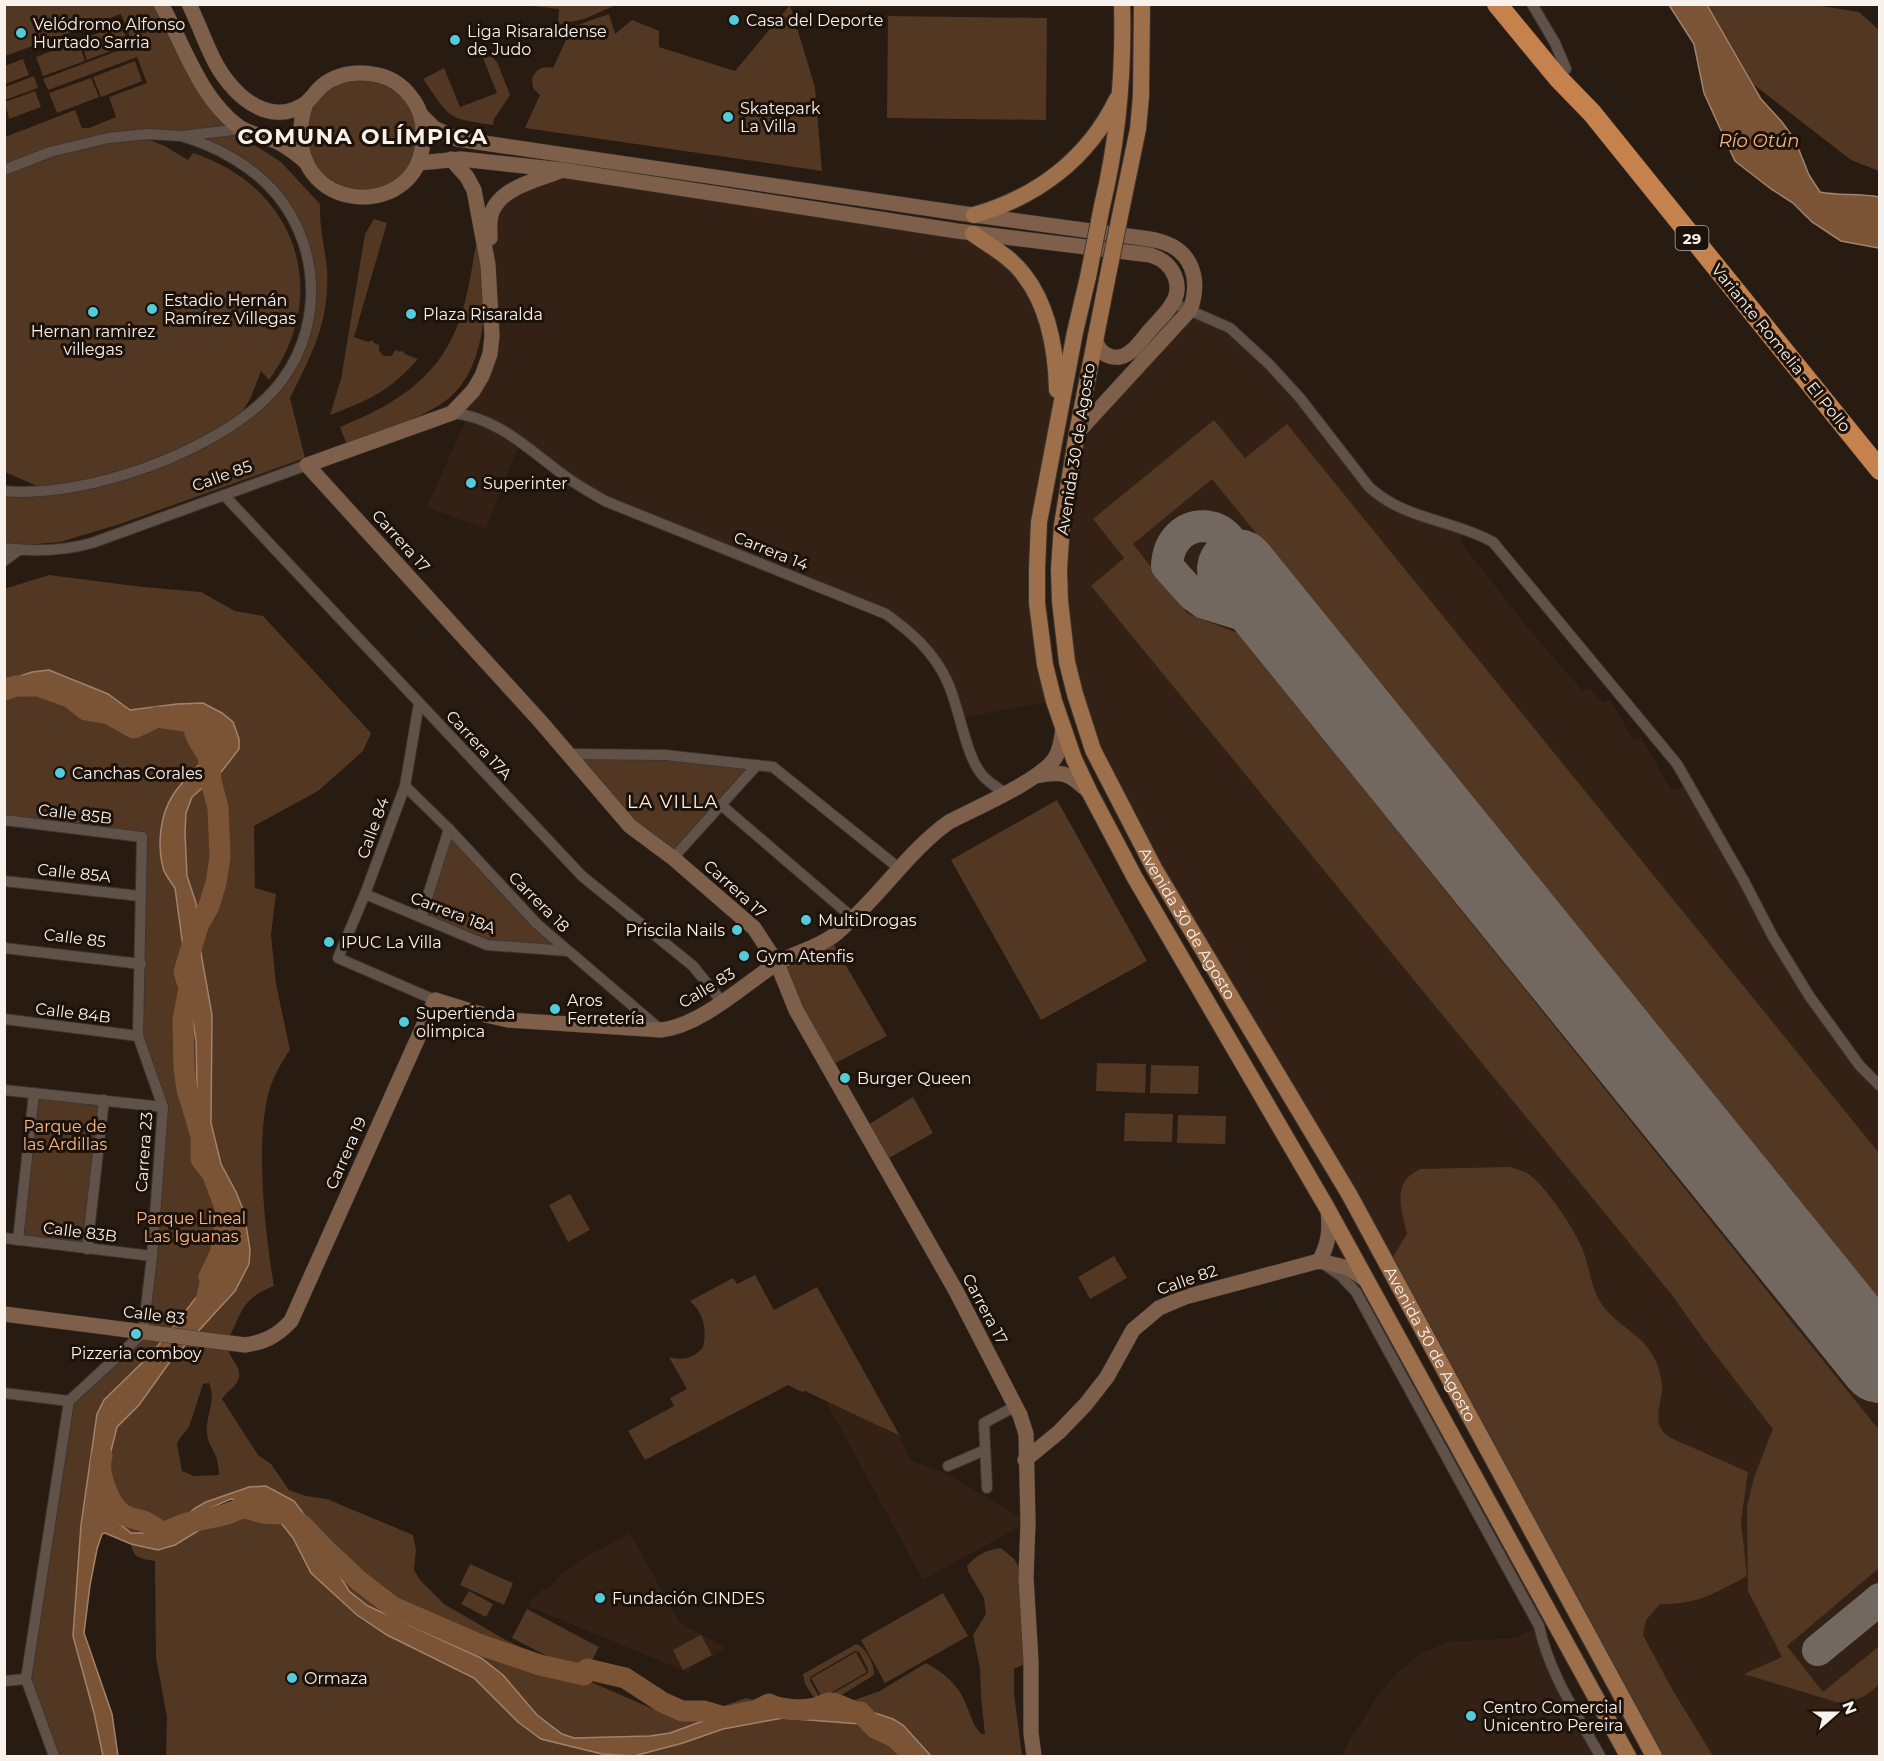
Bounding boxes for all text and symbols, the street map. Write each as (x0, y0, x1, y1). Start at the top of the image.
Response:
place label: Casa del Deporte (746, 11, 883, 30)
marker: Casa del Deporte (727, 13, 741, 27)
place label: Velódromo Alfonso Hurtado Sarria (33, 15, 185, 52)
place label: Liga Risaraldense de Judo (467, 22, 607, 59)
marker: Velódromo Alfonso Hurtado Sarria (14, 26, 28, 40)
marker: Liga Risaraldense de Judo (448, 33, 462, 47)
place label: Skatepark La Villa (740, 99, 821, 136)
marker: Skatepark La Villa (721, 110, 735, 124)
district label: COMUNA OLÍMPICA (237, 123, 489, 150)
water label: Río Otún (1719, 130, 1799, 152)
road number: 29 (1676, 226, 1708, 250)
street label: Variante Romelia - El Pollo (1707, 260, 1855, 436)
place label: Estadio Hernán Ramírez Villegas (164, 291, 296, 328)
marker: Estadio Hernán Ramírez Villegas (145, 302, 159, 316)
marker: Hernan ramirez villegas (86, 305, 100, 319)
place label: Plaza Risaralda (423, 305, 543, 324)
marker: Plaza Risaralda (404, 307, 418, 321)
place label: Hernan ramirez villegas (31, 322, 155, 359)
street label: Avenida 30 de Agosto (1053, 362, 1099, 536)
street label: Calle 85 (189, 456, 255, 496)
place label: Superinter (483, 474, 568, 493)
marker: Superinter (464, 476, 478, 490)
street label: Carrera 17 (368, 506, 434, 576)
street label: Carrera 14 (731, 527, 811, 575)
street label: Carrera 17A (442, 706, 516, 784)
place label: Canchas Corales (72, 764, 203, 783)
marker: Canchas Corales (53, 766, 67, 780)
district label: LA VILLA (627, 791, 719, 813)
street label: Calle 84 (353, 794, 393, 861)
street label: Calle 85B (37, 800, 113, 828)
street label: Avenida 30 de Agosto (1135, 844, 1240, 1003)
street label: Carrera 17 (700, 856, 770, 922)
street label: Calle 85A (36, 860, 112, 886)
street label: Carrera 18 (505, 868, 573, 936)
street label: Carrera 18A (408, 888, 499, 938)
place label: MultiDrogas (818, 911, 917, 930)
marker: MultiDrogas (799, 913, 813, 927)
place label: Priscila Nails (625, 921, 725, 940)
marker: Priscila Nails (730, 923, 744, 937)
street label: Calle 85 (43, 925, 107, 951)
place label: IPUC La Villa (341, 933, 442, 952)
marker: IPUC La Villa (322, 935, 336, 949)
place label: Gym Atenfis (756, 947, 854, 966)
marker: Gym Atenfis (737, 949, 751, 963)
street label: Calle 83 (675, 964, 739, 1012)
place label: Aros Ferretería (567, 991, 645, 1028)
street label: Calle 84B (34, 999, 112, 1027)
marker: Aros Ferretería (548, 1002, 562, 1016)
place label: Supertienda olimpica (416, 1004, 515, 1041)
marker: Supertienda olimpica (397, 1015, 411, 1029)
place label: Burger Queen (857, 1069, 972, 1088)
marker: Burger Queen (838, 1071, 852, 1085)
street label: Carrera 23 (132, 1111, 156, 1193)
street label: Carrera 19 (322, 1114, 370, 1192)
park label: Parque de las Ardillas (23, 1117, 107, 1154)
park label: Parque Lineal Las Iguanas (136, 1209, 246, 1246)
street label: Calle 83B (42, 1218, 118, 1246)
street label: Calle 82 (1154, 1261, 1220, 1299)
street label: Avenida 30 de Agosto (1381, 1263, 1480, 1425)
street label: Carrera 17 (958, 1270, 1012, 1348)
street label: Calle 83 (122, 1302, 186, 1328)
marker: Pizzeria comboy (129, 1327, 143, 1341)
place label: Pizzeria comboy (70, 1344, 202, 1363)
place label: Fundación CINDES (612, 1589, 765, 1608)
marker: Fundación CINDES (593, 1591, 607, 1605)
place label: Ormaza (304, 1669, 368, 1688)
marker: Ormaza (285, 1671, 299, 1685)
north arrow (1806, 1683, 1866, 1743)
place label: Centro Comercial Unicentro Pereira (1483, 1698, 1623, 1735)
text: N (1838, 1698, 1861, 1717)
marker: Centro Comercial Unicentro Pereira (1464, 1709, 1478, 1723)

